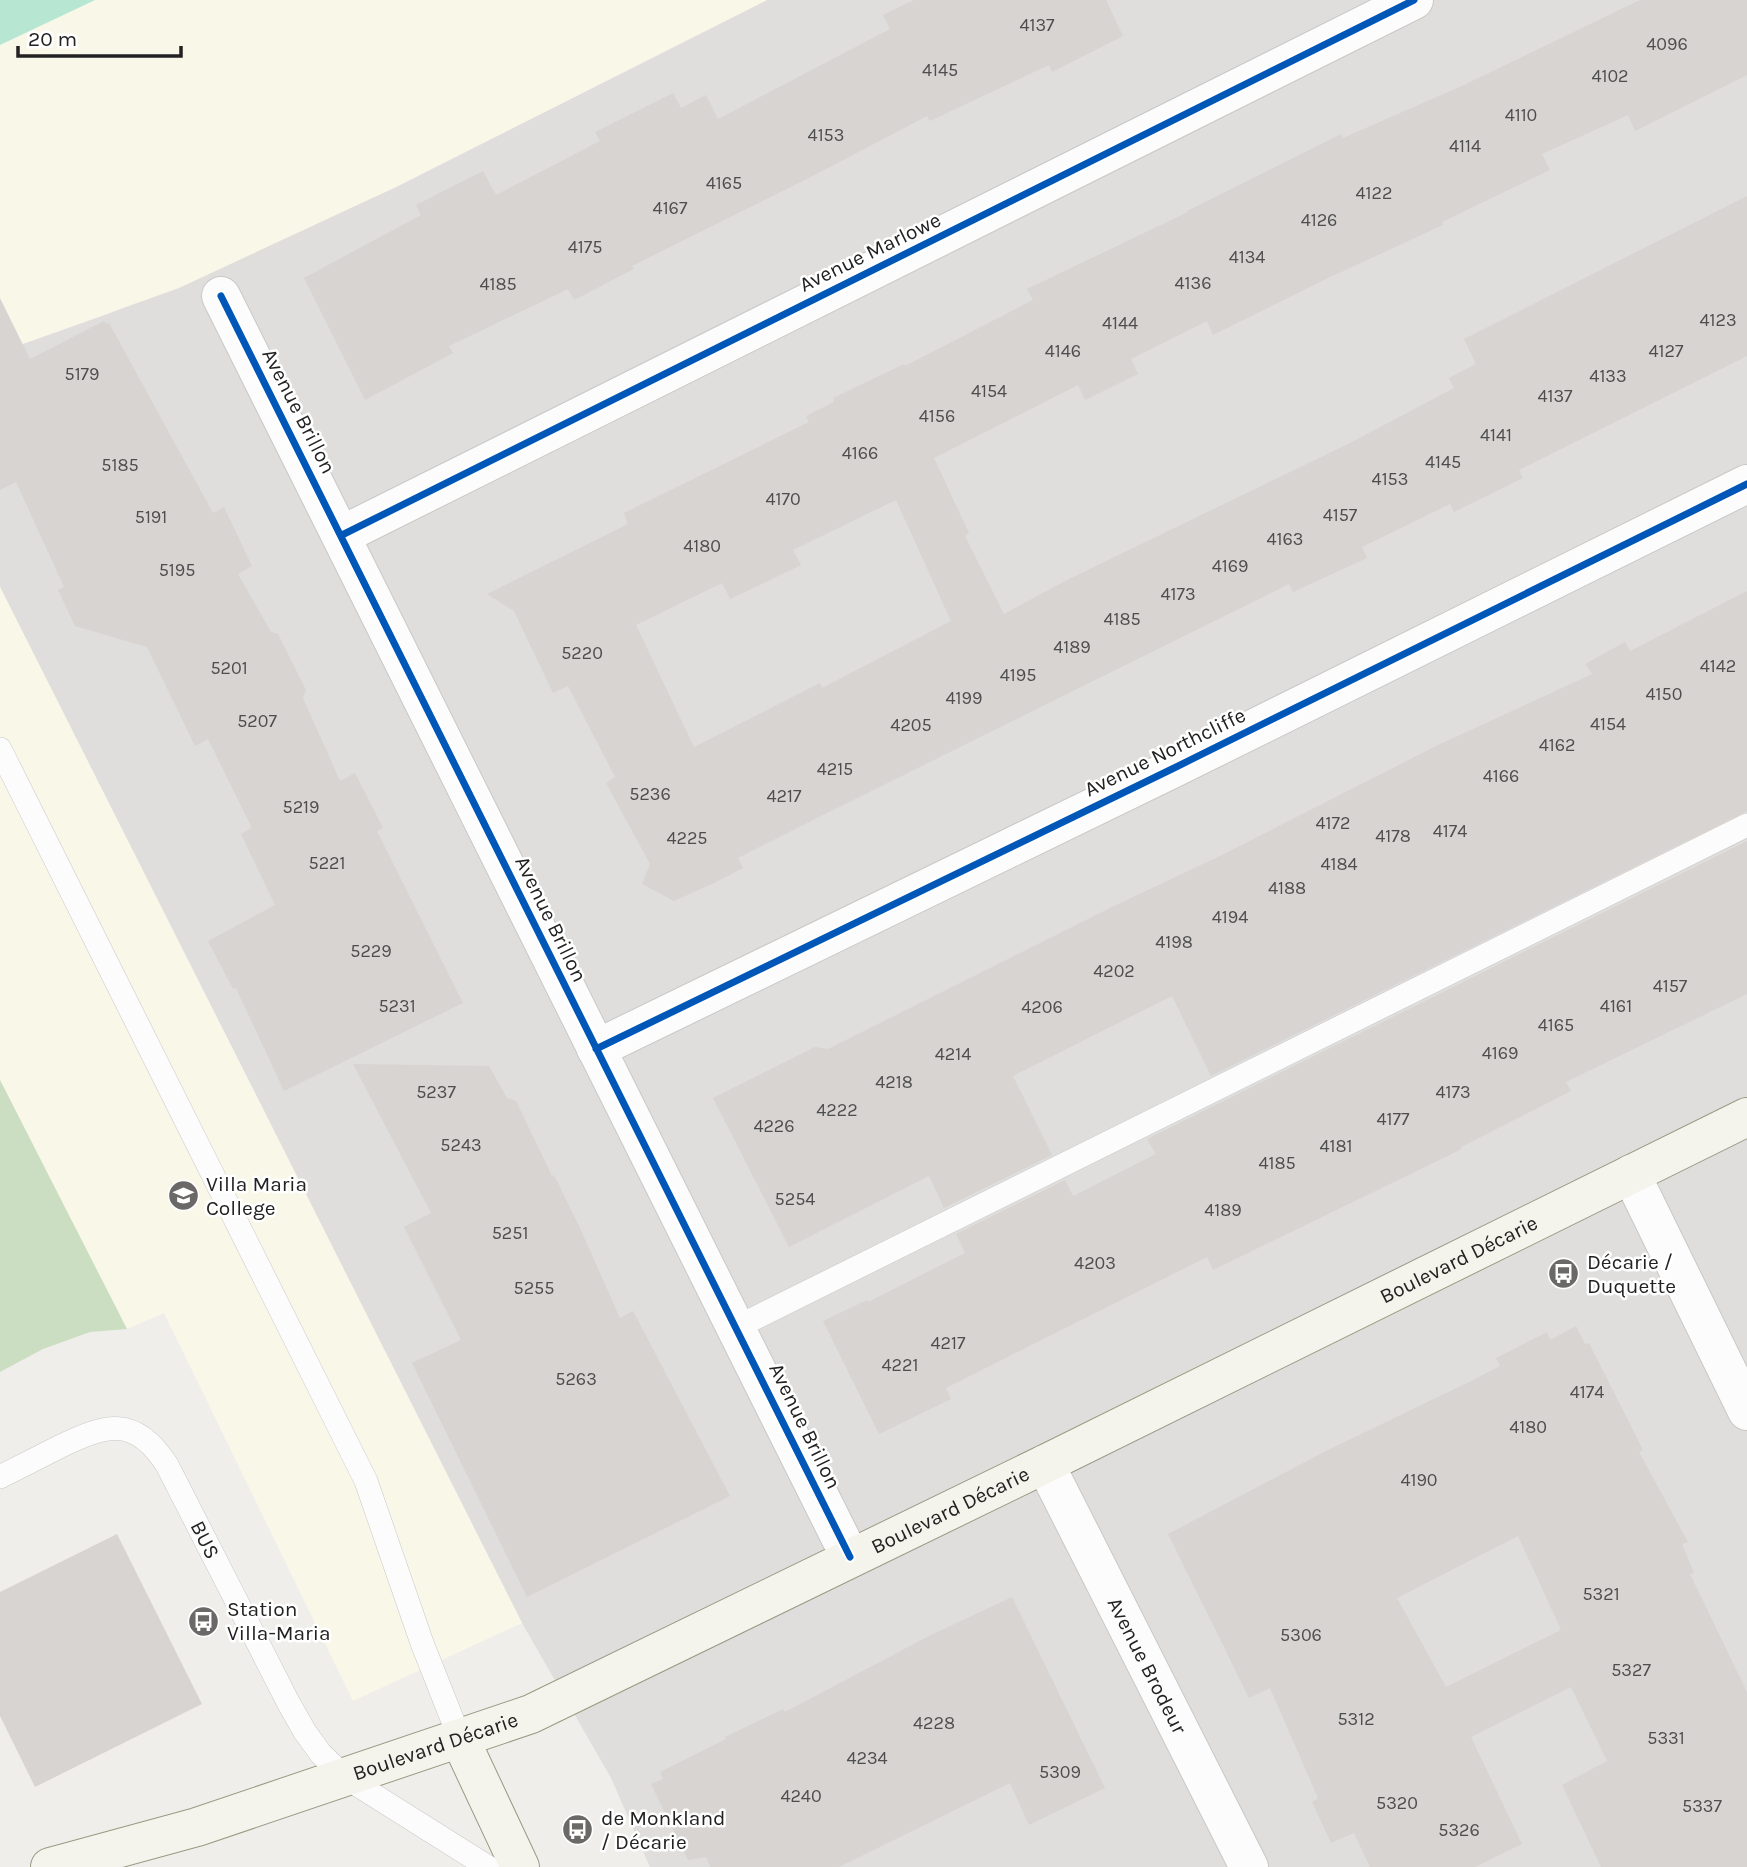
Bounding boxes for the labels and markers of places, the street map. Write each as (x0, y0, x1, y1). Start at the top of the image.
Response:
place label: Villa Maria College (206, 1172, 307, 1220)
school or university icon: Villa Maria College (166, 1179, 200, 1213)
place label: Décarie / Duquette (1587, 1250, 1676, 1298)
bus stop icon: Décarie / Duquette (1547, 1257, 1581, 1291)
place label: Station Villa-Maria (227, 1597, 330, 1645)
bus stop icon: Station Villa-Maria (187, 1604, 221, 1638)
place label: de Monkland / Décarie (601, 1806, 726, 1854)
bus stop icon: de Monkland / Décarie (561, 1813, 595, 1847)

